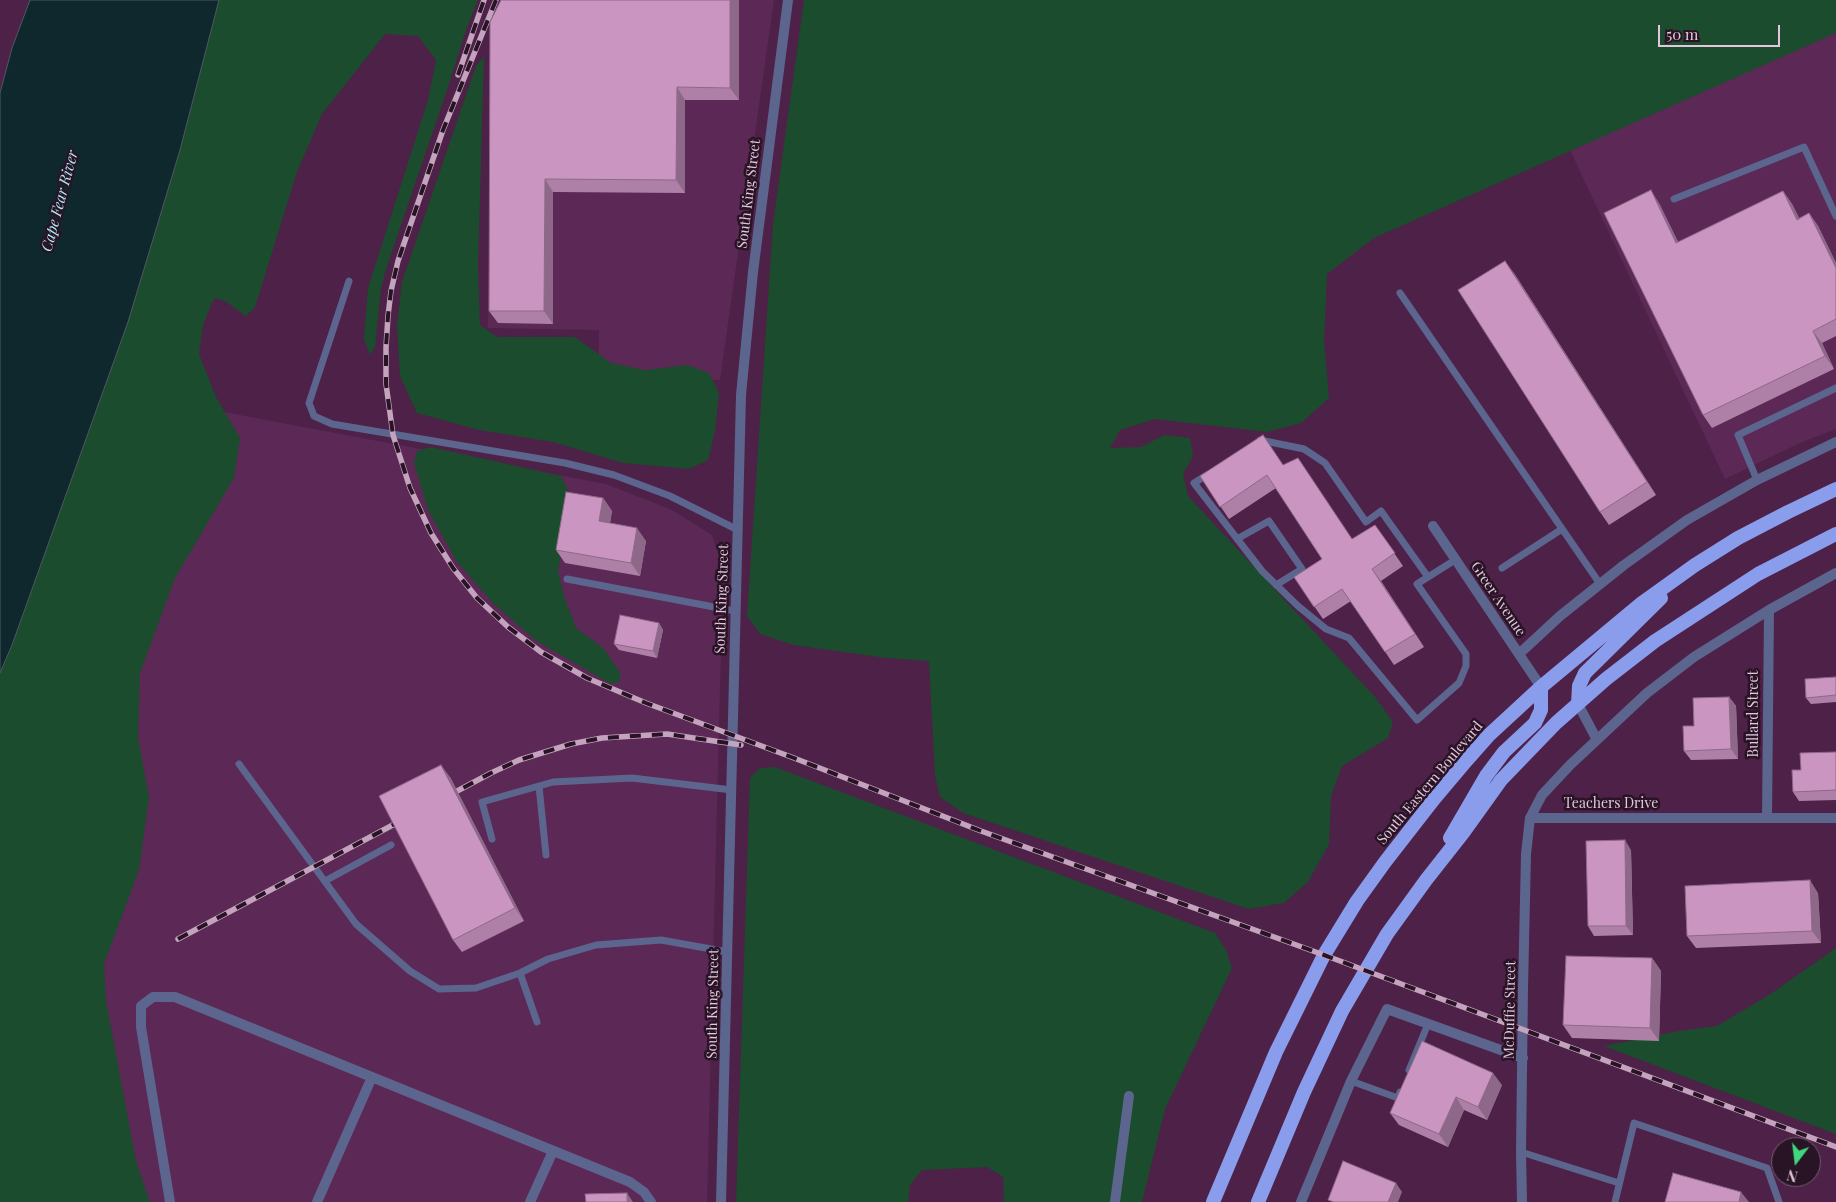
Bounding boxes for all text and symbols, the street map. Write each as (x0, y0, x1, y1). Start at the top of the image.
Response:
scale bar (1661, 15, 1784, 47)
text: 50 m (1666, 24, 1698, 44)
street label: South King Street (734, 138, 764, 250)
water label: Cape Fear River (38, 148, 82, 254)
street label: South King Street (712, 544, 732, 654)
street label: Greer Avenue (1467, 559, 1529, 639)
street label: Bullard Street (1746, 671, 1762, 757)
street label: South Eastern Boulevard (1374, 718, 1486, 848)
street label: Teachers Drive (1564, 796, 1658, 812)
street label: South King Street (704, 949, 722, 1059)
street label: McDuffie Street (1501, 961, 1519, 1059)
north arrow (1771, 1137, 1821, 1187)
text: N (1785, 1166, 1800, 1186)

